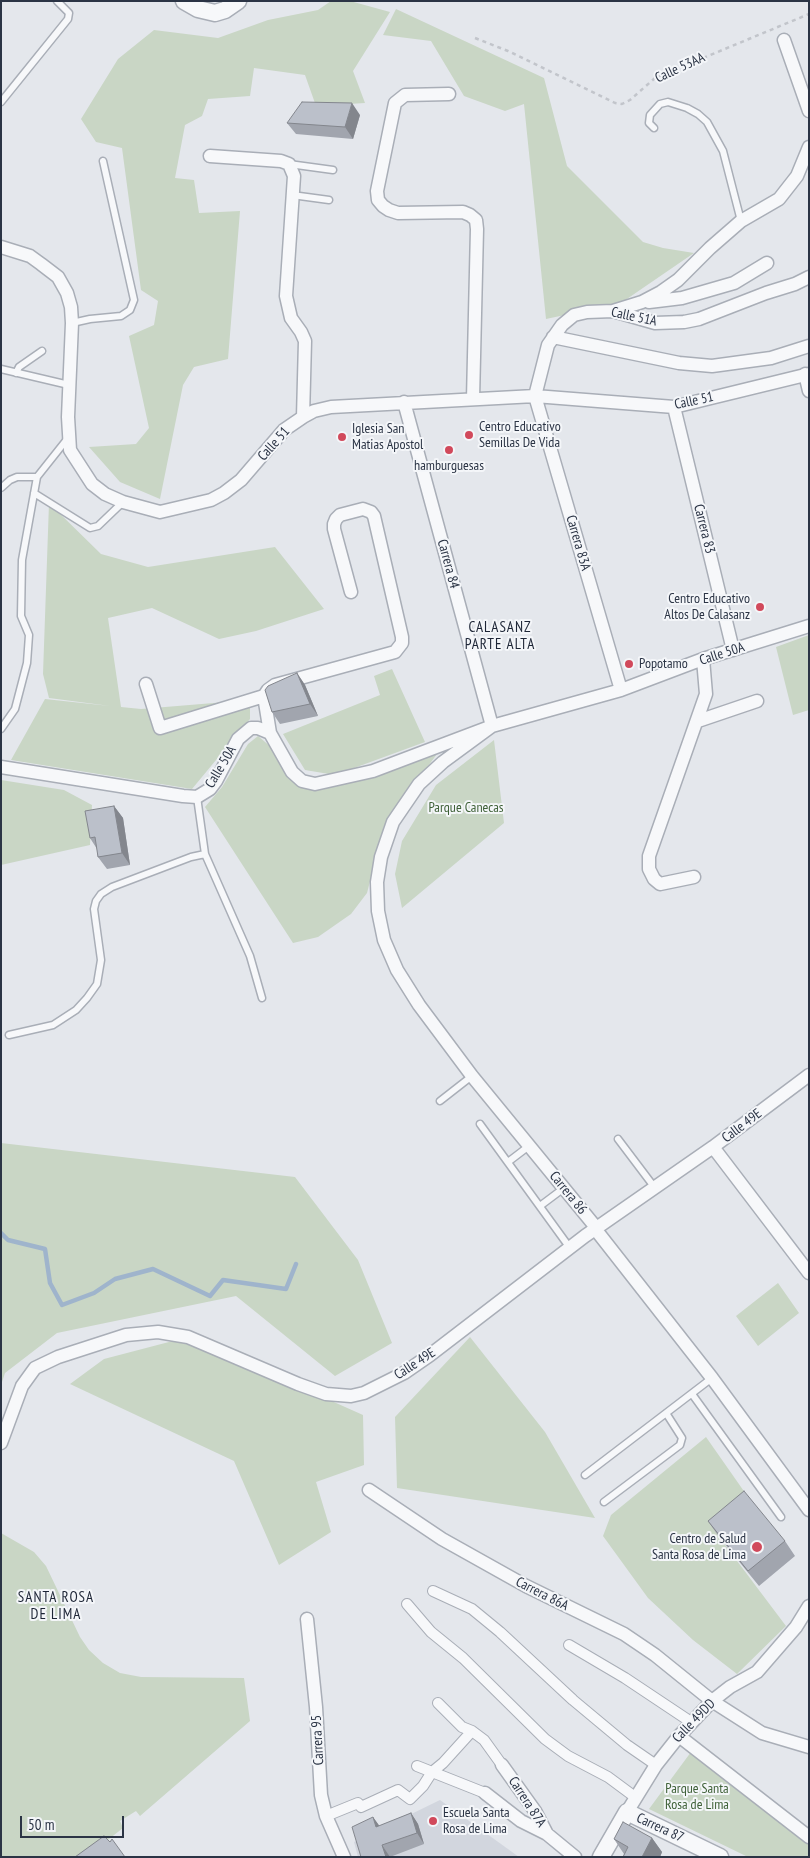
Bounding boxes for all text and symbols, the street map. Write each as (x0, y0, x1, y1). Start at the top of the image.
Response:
street label: Calle 53AA (652, 49, 708, 87)
street label: Calle 51A (610, 304, 658, 330)
street label: Calle 51 (673, 389, 715, 413)
place label: Centro Educativo Semillas De Vida (479, 419, 561, 452)
place label: Iglesia San Matias Apostol (352, 421, 423, 454)
street label: Calle 51 (254, 424, 294, 464)
marker: Centro Educativo Semillas De Vida (463, 429, 475, 441)
marker: Iglesia San Matias Apostol (336, 431, 348, 443)
marker: hamburguesas (443, 444, 455, 456)
place label: hamburguesas (414, 458, 484, 474)
street label: Carrera 83 (690, 503, 718, 555)
street label: Carrera 83A (562, 513, 594, 573)
street label: Carrera 84 (433, 538, 463, 590)
place label: Centro Educativo Altos De Calasanz (664, 591, 750, 624)
marker: Centro Educativo Altos De Calasanz (754, 601, 766, 613)
district label: CALASANZ PARTE ALTA (463, 619, 537, 654)
street label: Calle 50A (697, 639, 747, 669)
place label: Popotamo (639, 656, 688, 672)
marker: Popotamo (623, 658, 635, 670)
street label: Calle 50A (202, 743, 240, 791)
park label: Parque Canecas (428, 800, 504, 816)
street label: Calle 49E (719, 1106, 765, 1146)
street label: Carrera 86 (546, 1168, 590, 1218)
street label: Calle 49E (391, 1345, 439, 1383)
place label: Centro de Salud Santa Rosa de Lima (652, 1531, 746, 1564)
marker: Centro de Salud Santa Rosa de Lima (750, 1540, 764, 1554)
street label: Carrera 86A (513, 1574, 571, 1614)
district label: SANTA ROSA DE LIMA (17, 1589, 95, 1624)
street label: Calle 49DD (669, 1696, 719, 1746)
street label: Carrera 95 (308, 1714, 328, 1766)
street label: Carrera 87A (505, 1774, 549, 1830)
park label: Parque Santa Rosa de Lima (665, 1781, 729, 1814)
place label: Escuela Santa Rosa de Lima (443, 1805, 510, 1838)
scale bar (22, 1806, 126, 1838)
street label: Carrera 87 (634, 1810, 686, 1846)
text: 50 m (28, 1815, 54, 1834)
marker: Escuela Santa Rosa de Lima (427, 1815, 439, 1827)

